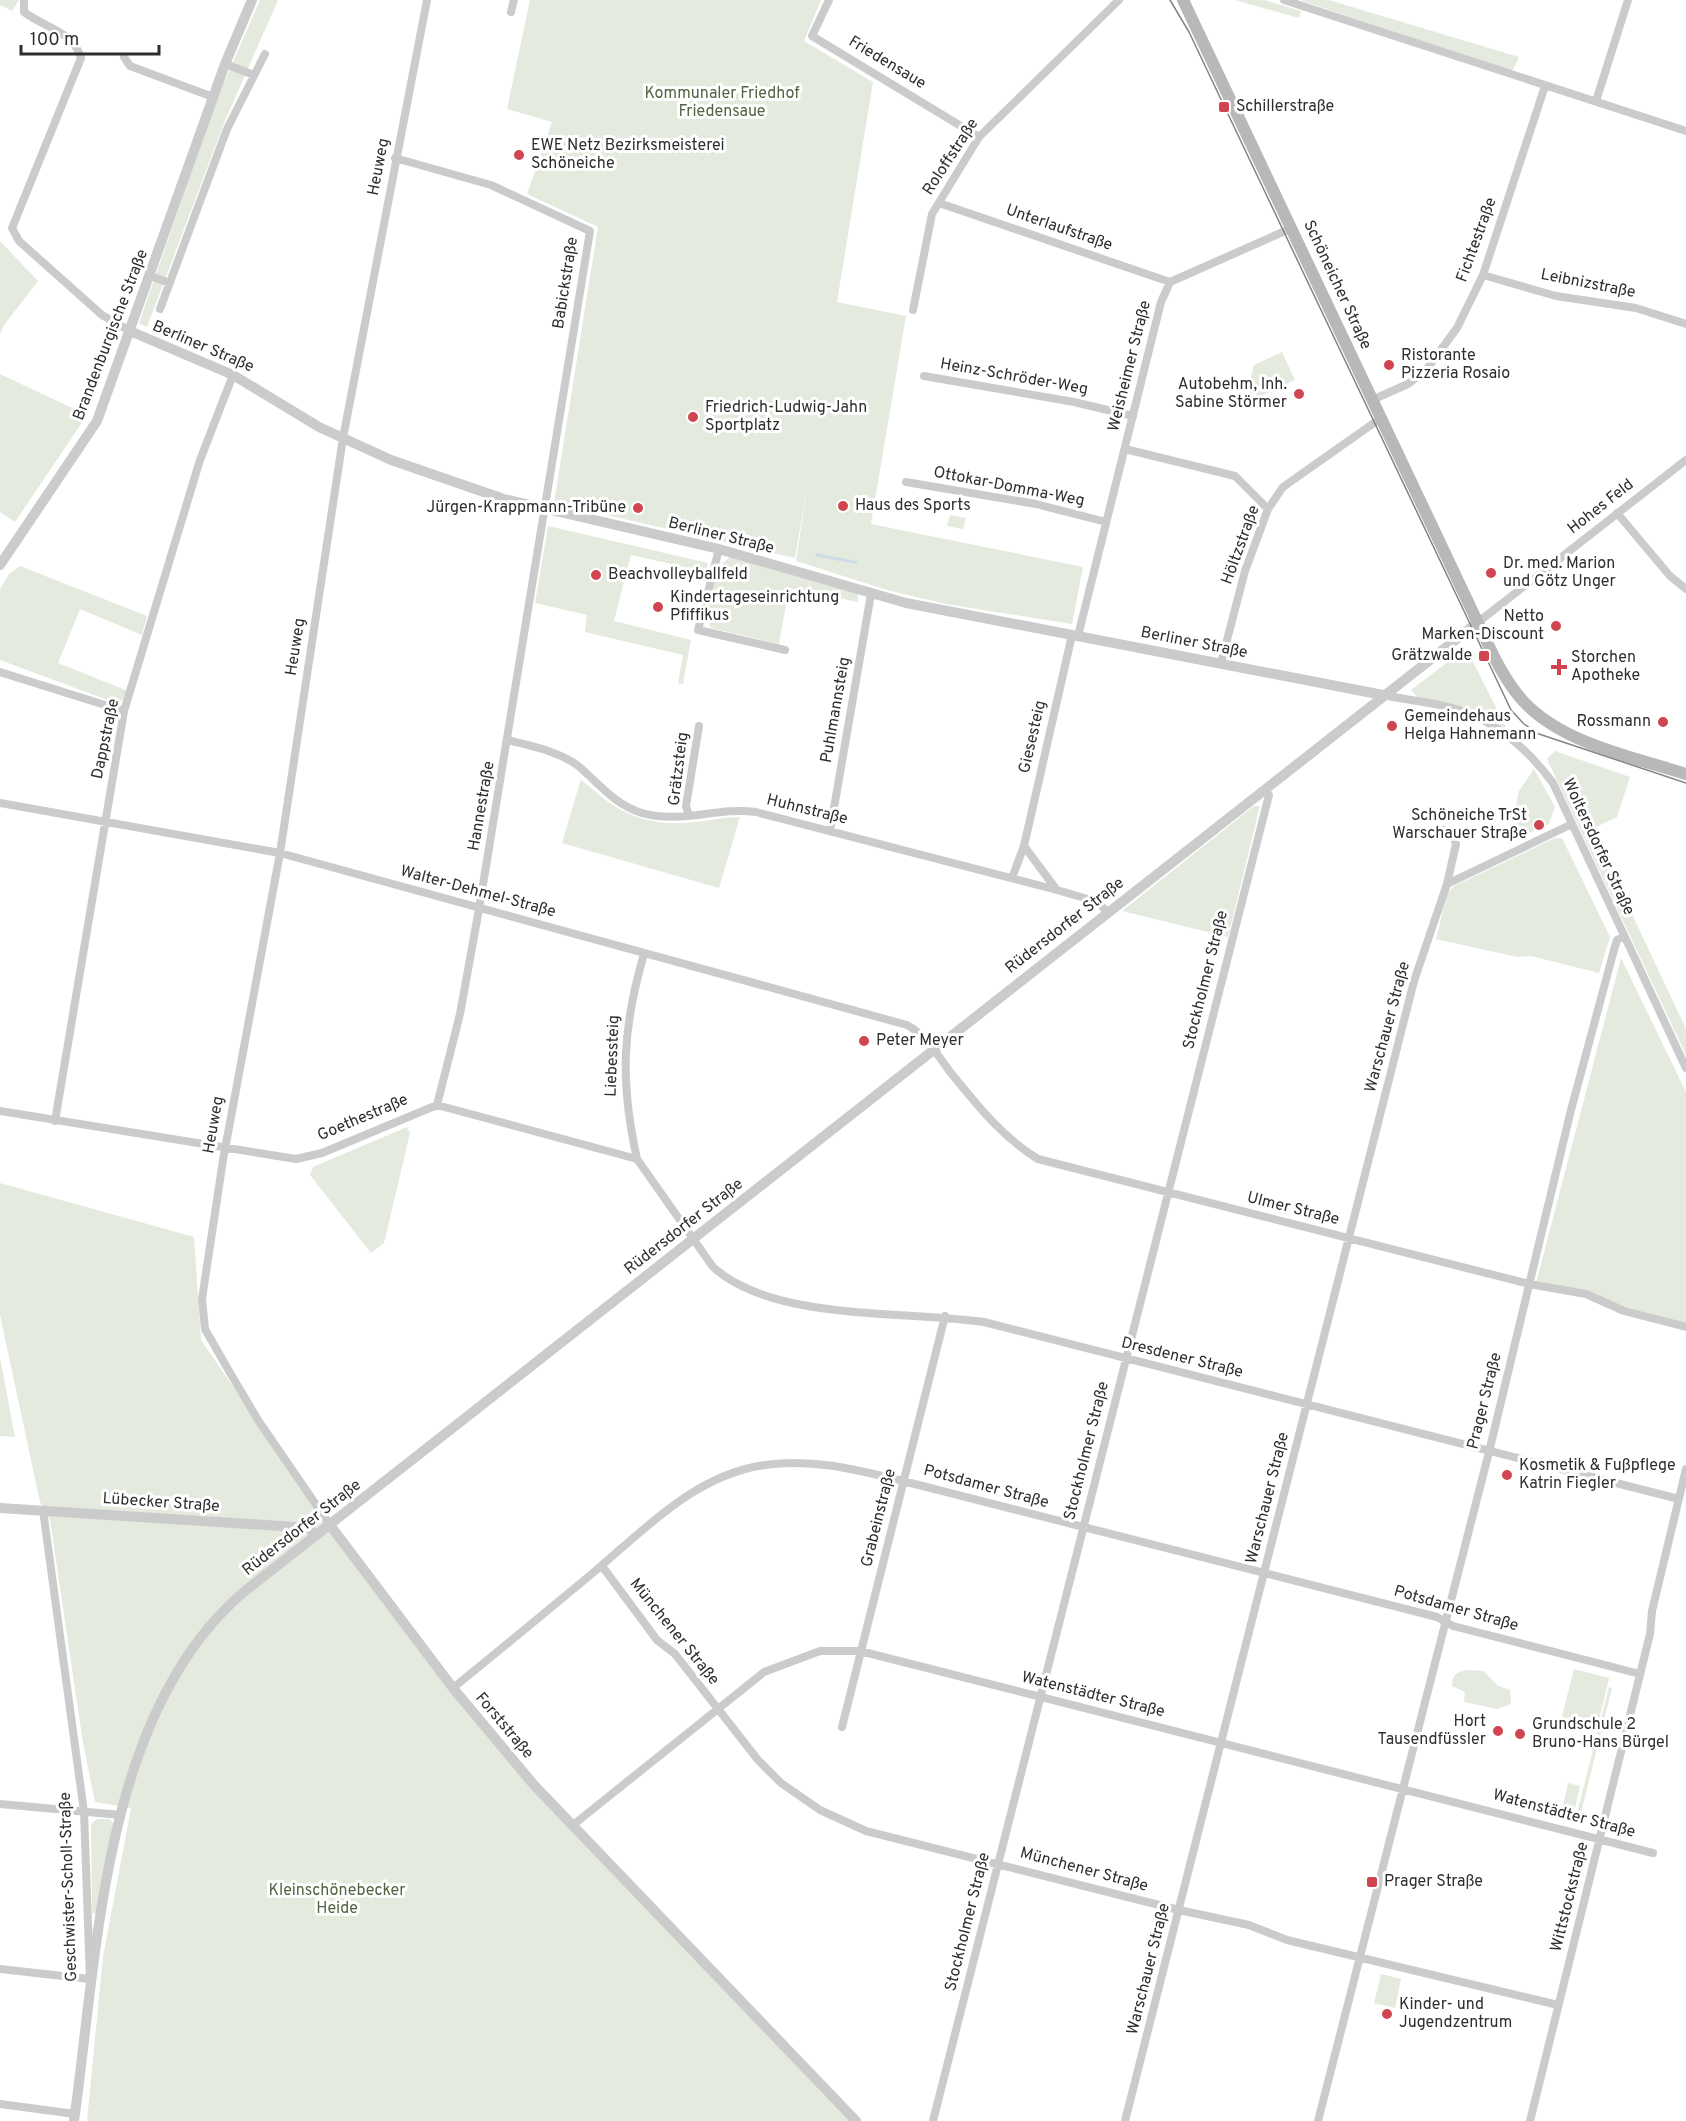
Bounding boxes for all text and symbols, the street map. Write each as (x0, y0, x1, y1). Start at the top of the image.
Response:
scale bar (21, 18, 159, 56)
text: 100 m (30, 29, 79, 52)
street label: Friedensaue (845, 32, 929, 94)
park label: Kommunaler Friedhof Friedensaue (644, 84, 800, 122)
place label: Schillerstraße (1236, 97, 1334, 117)
marker: Schillerstraße (1217, 100, 1231, 114)
street label: Roloffstraße (919, 115, 983, 199)
place label: EWE Netz Bezirksmeisterei Schöneiche (531, 136, 725, 174)
street label: Heuweg (364, 137, 394, 197)
marker: EWE Netz Bezirksmeisterei Schöneiche (512, 148, 526, 162)
street label: Fichtestraße (1452, 195, 1502, 285)
street label: Unterlaufstraße (1003, 200, 1115, 256)
street label: Schöneicher Straße (1298, 217, 1376, 353)
street label: Babickstraße (549, 236, 583, 330)
street label: Brandenburgische Straße (69, 247, 153, 423)
street label: Leibnizstraße (1539, 265, 1637, 303)
street label: Weisheimer Straße (1104, 298, 1156, 434)
street label: Berliner Straße (149, 317, 257, 377)
place label: Ristorante Pizzeria Rosaio (1401, 346, 1510, 384)
street label: Heinz-Schröder-Weg (939, 354, 1089, 400)
marker: Ristorante Pizzeria Rosaio (1382, 358, 1396, 372)
place label: Autobehm, Inh. Sabine Störmer (1175, 375, 1287, 413)
marker: Autobehm, Inh. Sabine Störmer (1292, 387, 1306, 401)
place label: Friedrich-Ludwig-Jahn Sportplatz (705, 398, 867, 436)
marker: Friedrich-Ludwig-Jahn Sportplatz (686, 410, 700, 424)
street label: Ottokar-Domma-Weg (932, 463, 1086, 511)
street label: Hohes Feld (1564, 475, 1638, 539)
place label: Haus des Sports (855, 496, 971, 516)
place label: Jürgen-Krappmann-Tribüne (426, 498, 626, 518)
marker: Haus des Sports (836, 499, 850, 513)
marker: Jürgen-Krappmann-Tribüne (631, 501, 645, 515)
street label: Höltzstraße (1217, 503, 1265, 587)
street label: Berliner Straße (666, 513, 776, 559)
place label: Dr. med. Marion und Götz Unger (1503, 554, 1616, 592)
place label: Beachvolleyballfeld (608, 565, 748, 585)
marker: Dr. med. Marion und Götz Unger (1484, 566, 1498, 580)
marker: Beachvolleyballfeld (589, 568, 603, 582)
place label: Kindertageseinrichtung Pfiffikus (670, 588, 839, 626)
marker: Kindertageseinrichtung Pfiffikus (651, 600, 665, 614)
place label: Netto Marken-Discount (1422, 607, 1544, 645)
street label: Heuweg (282, 617, 310, 677)
marker: Netto Marken-Discount (1549, 619, 1563, 633)
street label: Berliner Straße (1139, 623, 1249, 663)
place label: Grätzwalde (1391, 646, 1472, 666)
place label: Storchen Apotheke (1571, 648, 1640, 686)
marker: Grätzwalde (1477, 649, 1491, 663)
street label: Puhlmannsteig (817, 655, 855, 765)
marker: Storchen Apotheke (1552, 660, 1566, 674)
street label: Dappstraße (88, 697, 124, 781)
street label: Giesesteig (1015, 699, 1051, 775)
place label: Gemeindehaus Helga Hahnemann (1404, 707, 1536, 745)
place label: Rossmann (1577, 712, 1651, 732)
marker: Rossmann (1656, 715, 1670, 729)
marker: Gemeindehaus Helga Hahnemann (1385, 719, 1399, 733)
street label: Grätzsteig (665, 731, 693, 807)
street label: Hannestraße (464, 760, 500, 852)
street label: Woltersdorfer Straße (1557, 775, 1639, 919)
street label: Huhnstraße (764, 790, 850, 830)
place label: Schöneiche TrSt Warschauer Straße (1392, 806, 1527, 844)
marker: Schöneiche TrSt Warschauer Straße (1532, 818, 1546, 832)
street label: Walter-Dehmel-Straße (398, 862, 558, 922)
street label: Rüdersdorfer Straße (1002, 873, 1128, 979)
street label: Stockholmer Straße (1179, 908, 1233, 1052)
street label: Warschauer Straße (1361, 959, 1415, 1095)
street label: Liebessteig (602, 1015, 624, 1097)
place label: Peter Meyer (876, 1031, 964, 1051)
marker: Peter Meyer (857, 1034, 871, 1048)
street label: Goethestraße (315, 1090, 411, 1146)
street label: Heuweg (199, 1095, 229, 1155)
street label: Rüdersdorfer Straße (621, 1174, 747, 1280)
street label: Ulmer Straße (1245, 1188, 1341, 1230)
street label: Dresdener Straße (1119, 1333, 1245, 1383)
street label: Prager Straße (1463, 1351, 1507, 1451)
street label: Stockholmer Straße (1060, 1379, 1114, 1523)
street label: Warschauer Straße (1242, 1430, 1294, 1566)
place label: Kosmetik & Fußpflege Katrin Fiegler (1519, 1456, 1676, 1494)
street label: Potsdamer Straße (921, 1461, 1051, 1513)
street label: Grabeinstraße (857, 1467, 901, 1569)
marker: Kosmetik & Fußpflege Katrin Fiegler (1500, 1468, 1514, 1482)
street label: Rüdersdorfer Straße (239, 1475, 365, 1581)
street label: Lübecker Straße (102, 1489, 220, 1517)
street label: Münchener Straße (625, 1575, 723, 1689)
street label: Potsdamer Straße (1391, 1582, 1521, 1636)
street label: Watenstädter Straße (1019, 1668, 1167, 1722)
street label: Forststraße (471, 1689, 537, 1763)
place label: Hort Tausendfüssler (1377, 1712, 1486, 1750)
place label: Grundschule 2 Bruno-Hans Bürgel (1532, 1715, 1669, 1753)
marker: Hort Tausendfüssler (1491, 1724, 1505, 1738)
marker: Grundschule 2 Bruno-Hans Bürgel (1513, 1727, 1527, 1741)
street label: Watenstädter Straße (1491, 1785, 1637, 1843)
street label: Geschwister-Scholl-Straße (56, 1792, 82, 1982)
street label: Wittstockstraße (1547, 1840, 1593, 1954)
street label: Münchener Straße (1018, 1843, 1150, 1897)
street label: Stockholmer Straße (941, 1850, 995, 1994)
place label: Prager Straße (1384, 1872, 1483, 1892)
marker: Prager Straße (1365, 1875, 1379, 1889)
park label: Kleinschönebecker Heide (268, 1881, 406, 1919)
street label: Warschauer Straße (1123, 1901, 1175, 2037)
place label: Kinder- und Jugendzentrum (1399, 1995, 1512, 2033)
marker: Kinder- und Jugendzentrum (1380, 2007, 1394, 2021)

